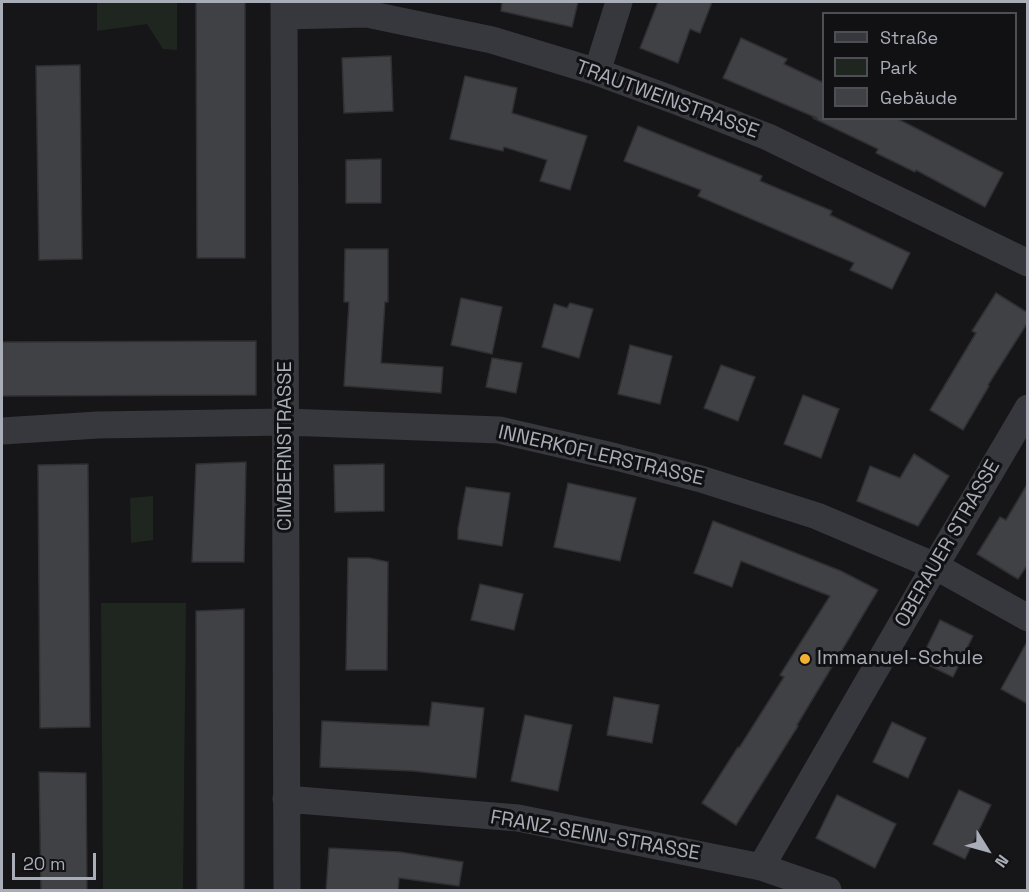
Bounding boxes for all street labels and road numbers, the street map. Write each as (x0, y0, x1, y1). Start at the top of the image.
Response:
street label: TRAUTWEINSTRASSE (572, 56, 762, 144)
street label: CIMBERNSTRASSE (274, 361, 298, 531)
street label: INNERKOFLERSTRASSE (496, 421, 706, 491)
street label: OBERAUER STRASSE (890, 456, 1006, 632)
street label: FRANZ-SENN-STRASSE (488, 806, 702, 866)

